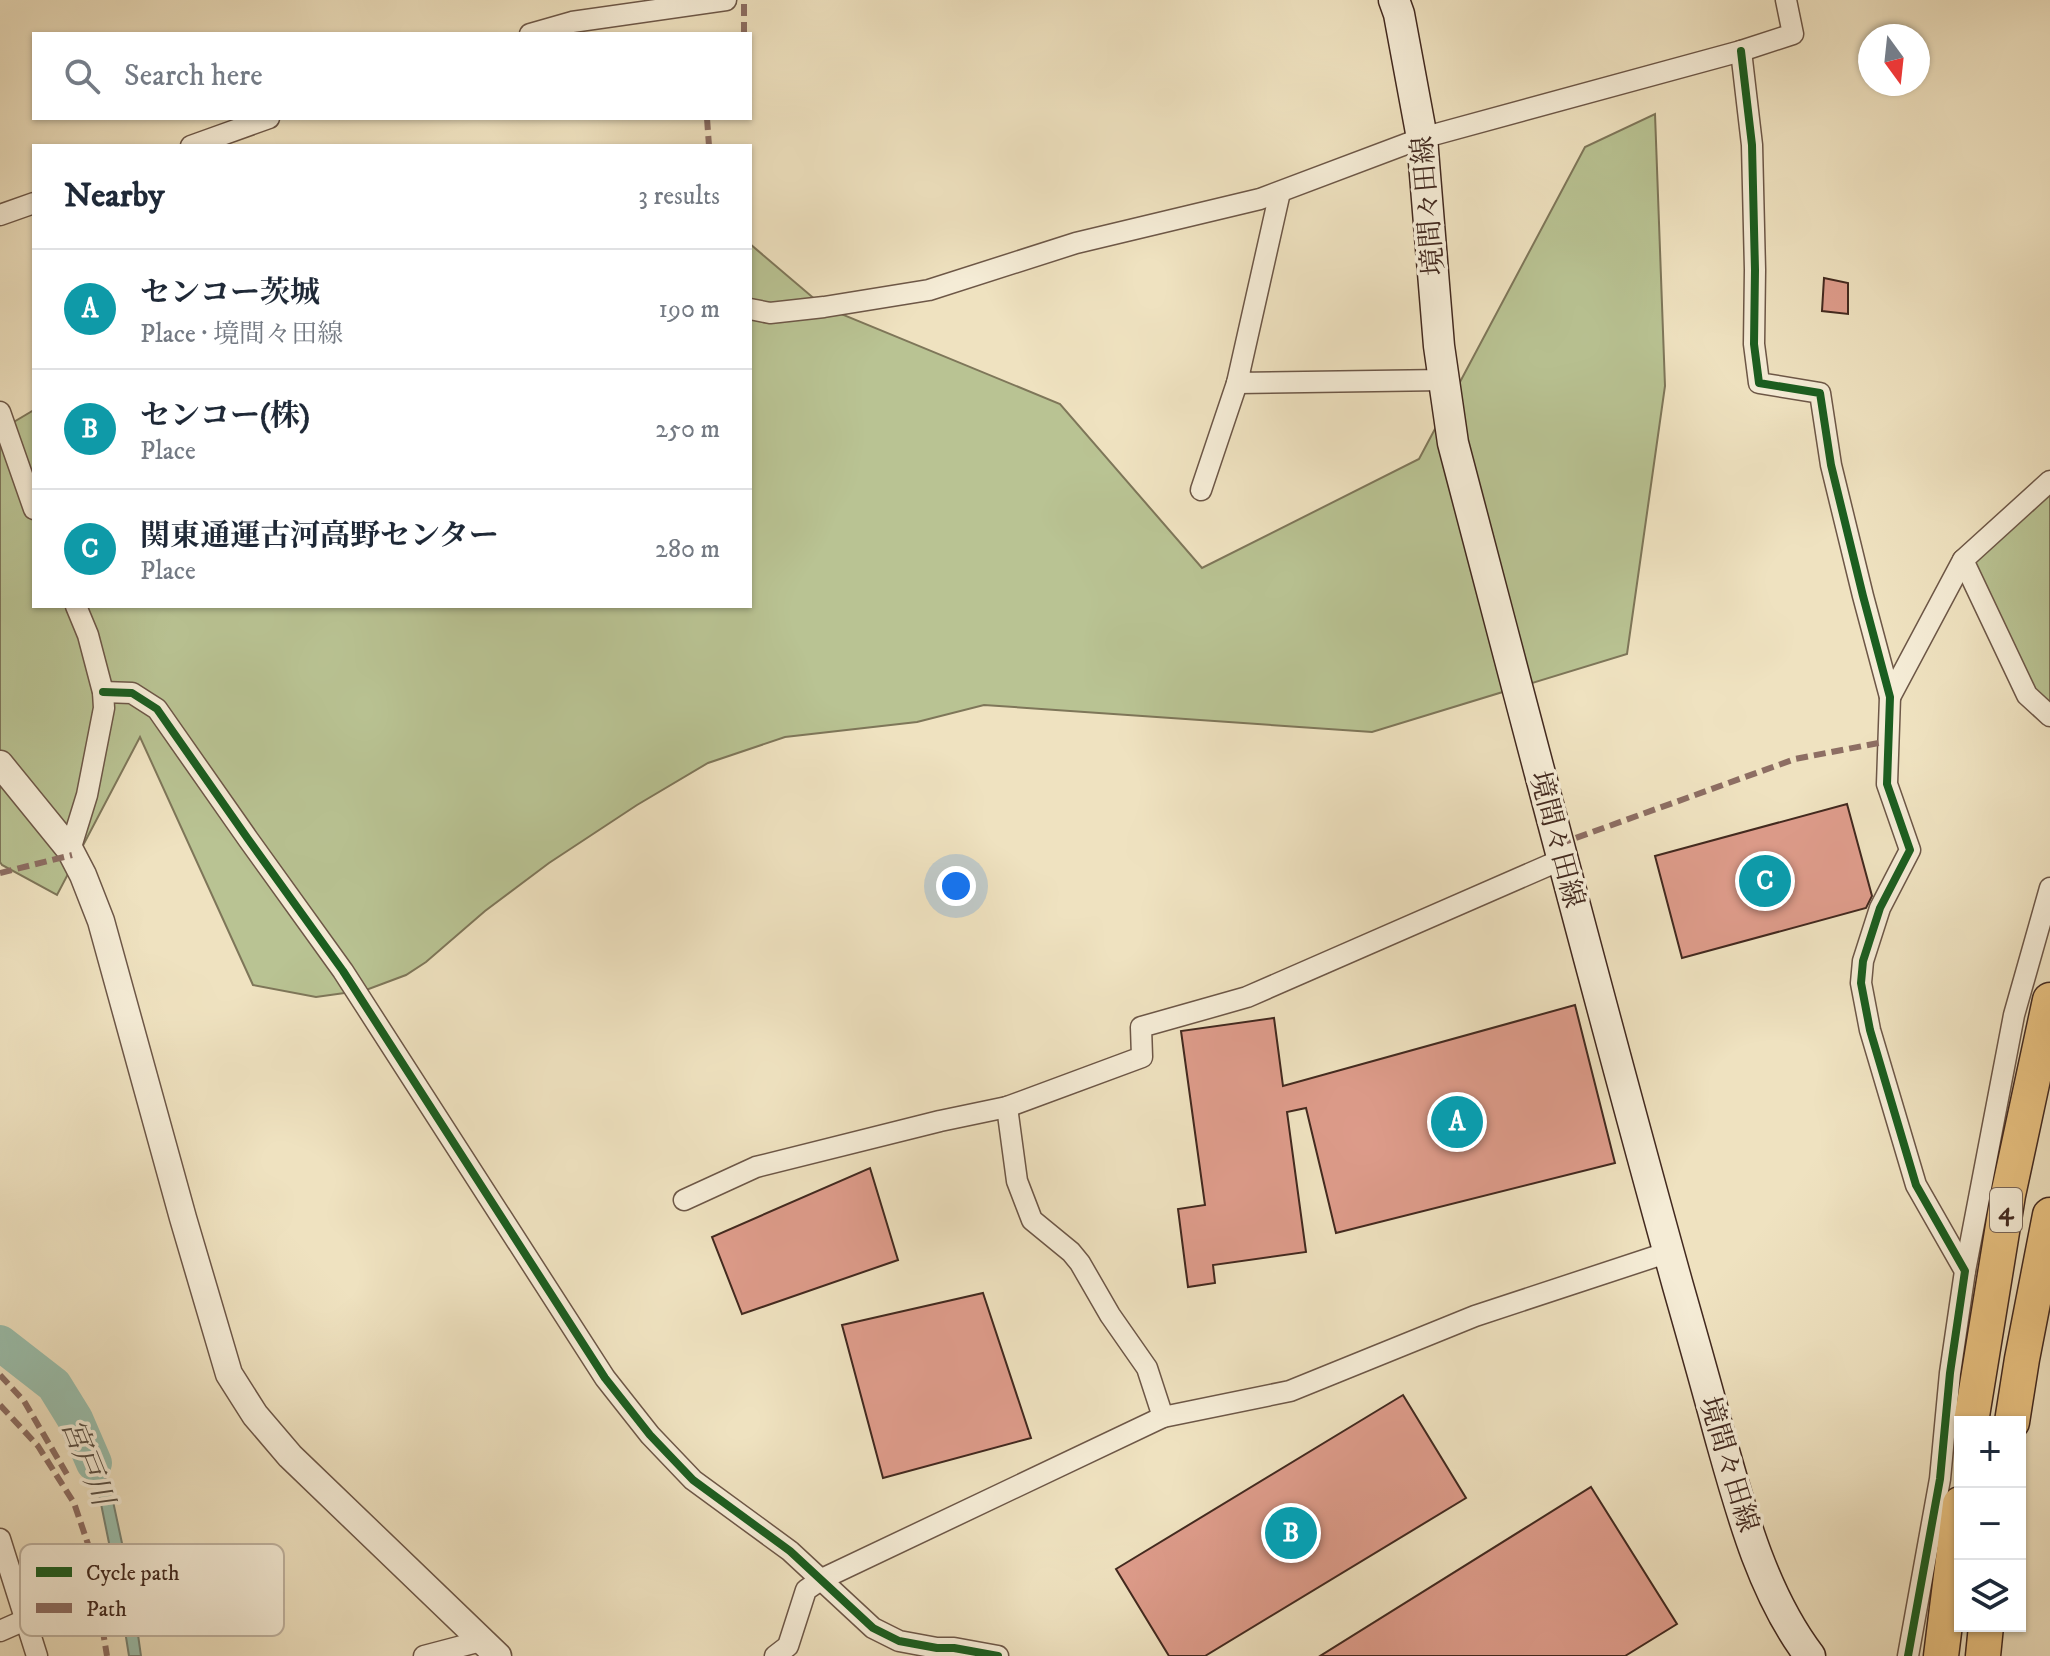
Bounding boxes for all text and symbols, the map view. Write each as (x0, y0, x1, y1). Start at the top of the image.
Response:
north arrow (1858, 24, 1930, 96)
search box (32, 32, 752, 120)
icon: search (60, 54, 104, 98)
text: Search here (124, 58, 263, 95)
street label: 境間々田線 (1405, 135, 1452, 277)
text: Nearby (64, 175, 165, 217)
text: 3 results (638, 180, 720, 213)
text: センコー茨城 (140, 275, 320, 312)
text: A (82, 293, 98, 326)
text: 190 m (658, 293, 720, 326)
text: Place · 境間々田線 (140, 318, 343, 351)
text: センコー(株) (140, 398, 310, 435)
text: B (82, 413, 98, 446)
text: 250 m (655, 413, 720, 446)
text: Place (140, 435, 196, 468)
text: 関東通運古河高野センター (140, 518, 499, 555)
text: C (81, 533, 99, 566)
text: 280 m (655, 533, 720, 566)
text: Place (140, 555, 196, 588)
street label: 境間々田線 (1522, 767, 1592, 912)
pin: C (1739, 851, 1791, 911)
your location (936, 866, 976, 906)
pin: A (1431, 1092, 1483, 1152)
road number: 4 (1990, 1188, 2022, 1232)
street label: 境間々田線 (1691, 1392, 1766, 1537)
water label: 宮戸川 (53, 1414, 122, 1514)
map controls (1954, 1416, 2026, 1632)
button: + (1954, 1416, 2026, 1488)
button: − (1954, 1488, 2026, 1560)
pin: B (1265, 1503, 1317, 1563)
legend (20, 1544, 284, 1636)
text: Cycle path (86, 1560, 180, 1587)
button: layers (1954, 1560, 2026, 1632)
text: Path (86, 1596, 127, 1623)

